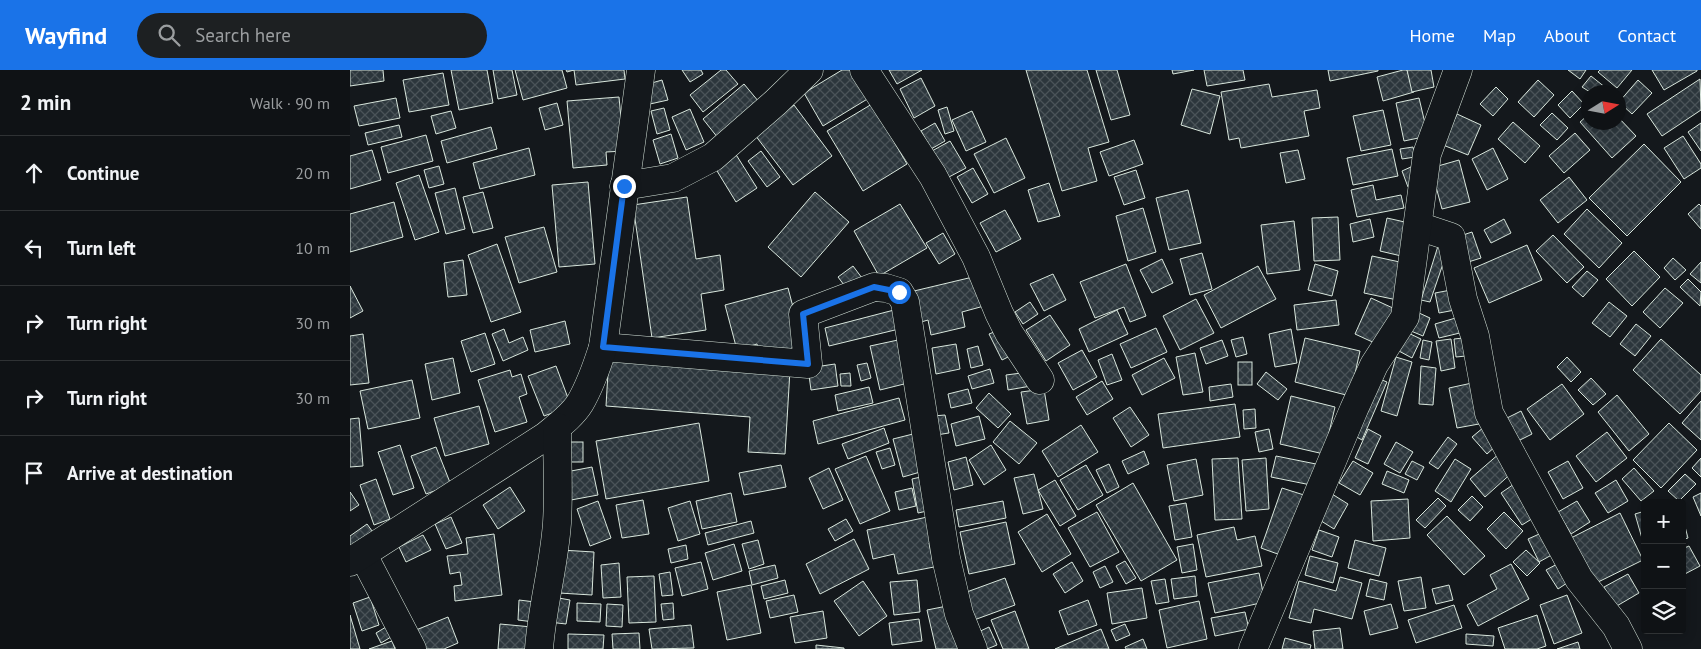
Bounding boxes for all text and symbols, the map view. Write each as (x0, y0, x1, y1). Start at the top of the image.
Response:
search box (137, 13, 487, 58)
text: Wayfind (25, 20, 107, 51)
icon: search (155, 21, 183, 49)
text: Search here (195, 23, 291, 47)
text: Home (1409, 24, 1455, 47)
text: Map (1483, 24, 1516, 47)
text: About (1544, 24, 1590, 47)
text: Contact (1618, 24, 1676, 47)
north arrow (1581, 85, 1626, 130)
text: 2 min (20, 89, 71, 116)
text: Walk · 90 m (250, 93, 330, 113)
icon: ahead (20, 159, 48, 187)
text: Continue (67, 161, 139, 185)
text: 20 m (295, 163, 330, 183)
route end (613, 175, 636, 198)
icon: left (20, 234, 48, 262)
text: Turn left (67, 236, 136, 260)
text: 10 m (295, 238, 330, 258)
route start (888, 281, 911, 304)
icon: right (20, 309, 48, 337)
text: Turn right (67, 311, 147, 335)
text: 30 m (295, 313, 330, 333)
icon: right (20, 384, 48, 412)
text: Turn right (67, 386, 147, 410)
text: 30 m (295, 388, 330, 408)
icon: arrive (20, 459, 48, 487)
text: Arrive at destination (67, 461, 233, 485)
map controls (1641, 499, 1686, 634)
button: + (1641, 499, 1686, 544)
button: − (1641, 544, 1686, 589)
button: layers (1641, 589, 1686, 634)

